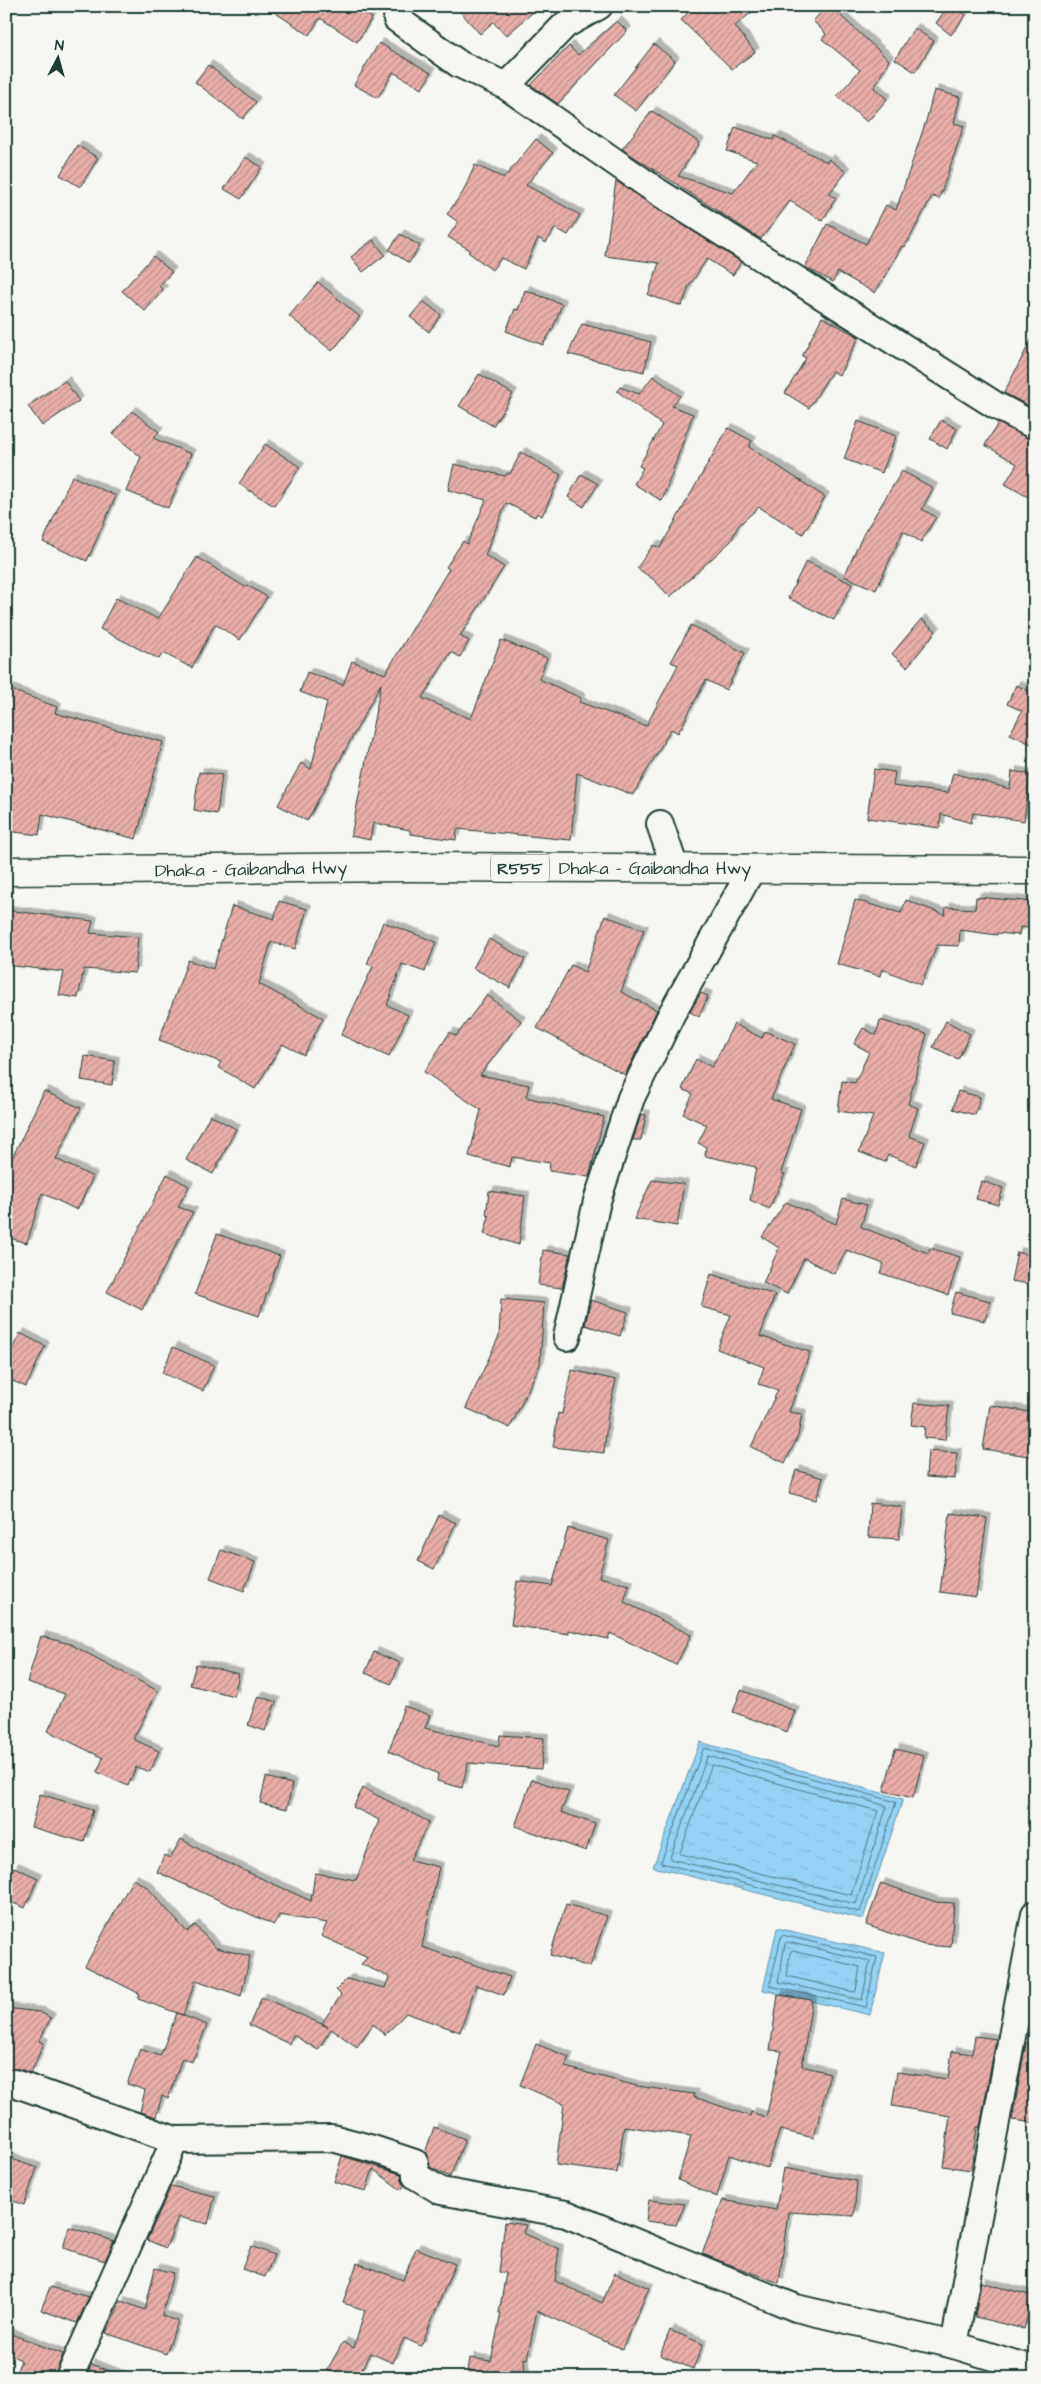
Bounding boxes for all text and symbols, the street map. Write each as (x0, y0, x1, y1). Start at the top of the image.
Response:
north arrow (32, 32, 82, 82)
text: N (54, 36, 65, 56)
road number: R555 (491, 854, 549, 881)
street label: Dhaka - Gaibandha Hwy (155, 855, 348, 885)
street label: Dhaka - Gaibandha Hwy (559, 856, 751, 882)

